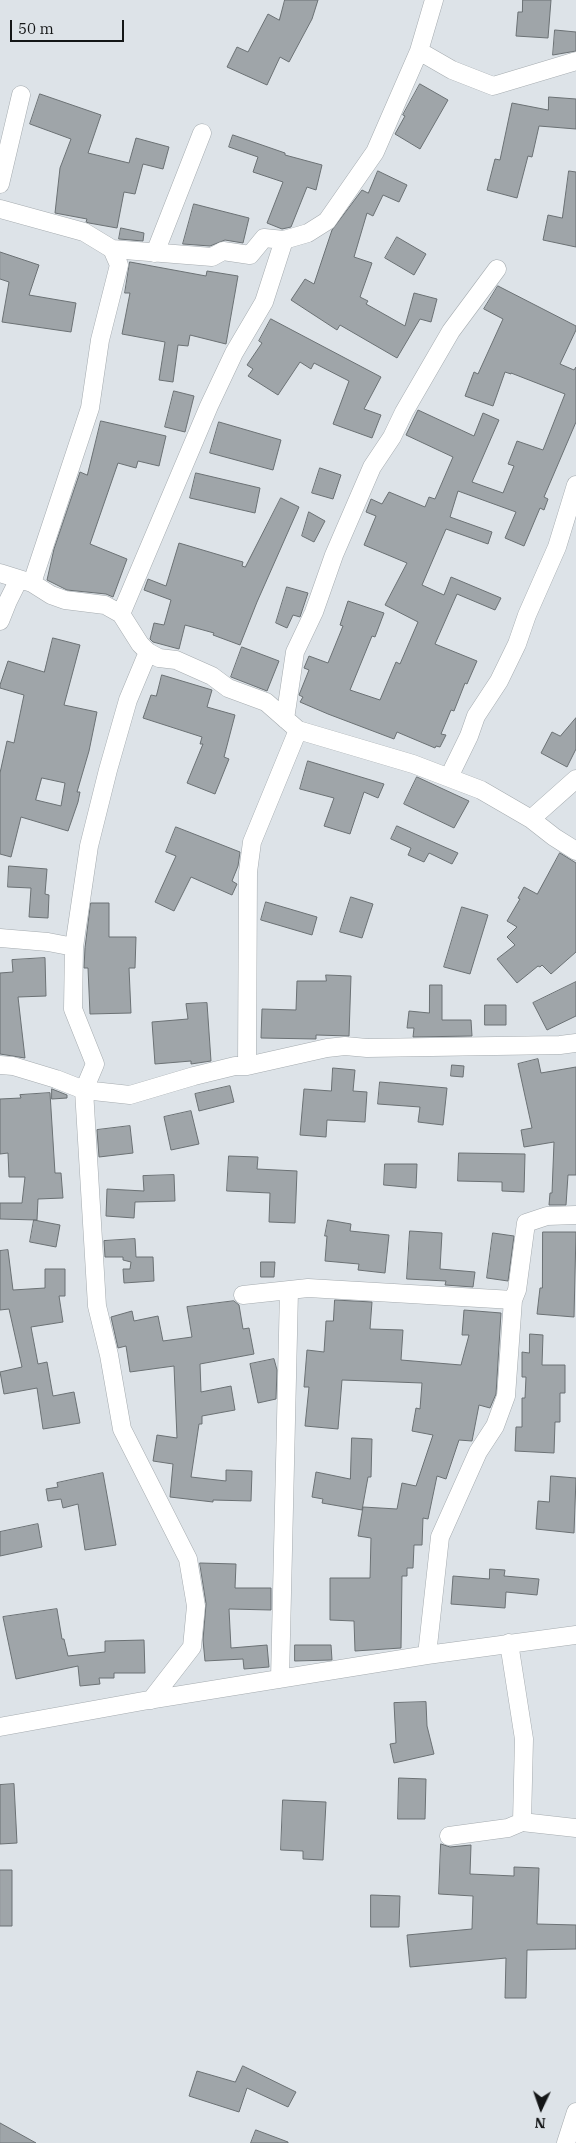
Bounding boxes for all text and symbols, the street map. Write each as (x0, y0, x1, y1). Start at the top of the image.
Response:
scale bar (12, 10, 126, 42)
text: 50 m (18, 19, 54, 38)
north arrow (516, 2083, 566, 2133)
text: N (534, 2114, 546, 2132)

